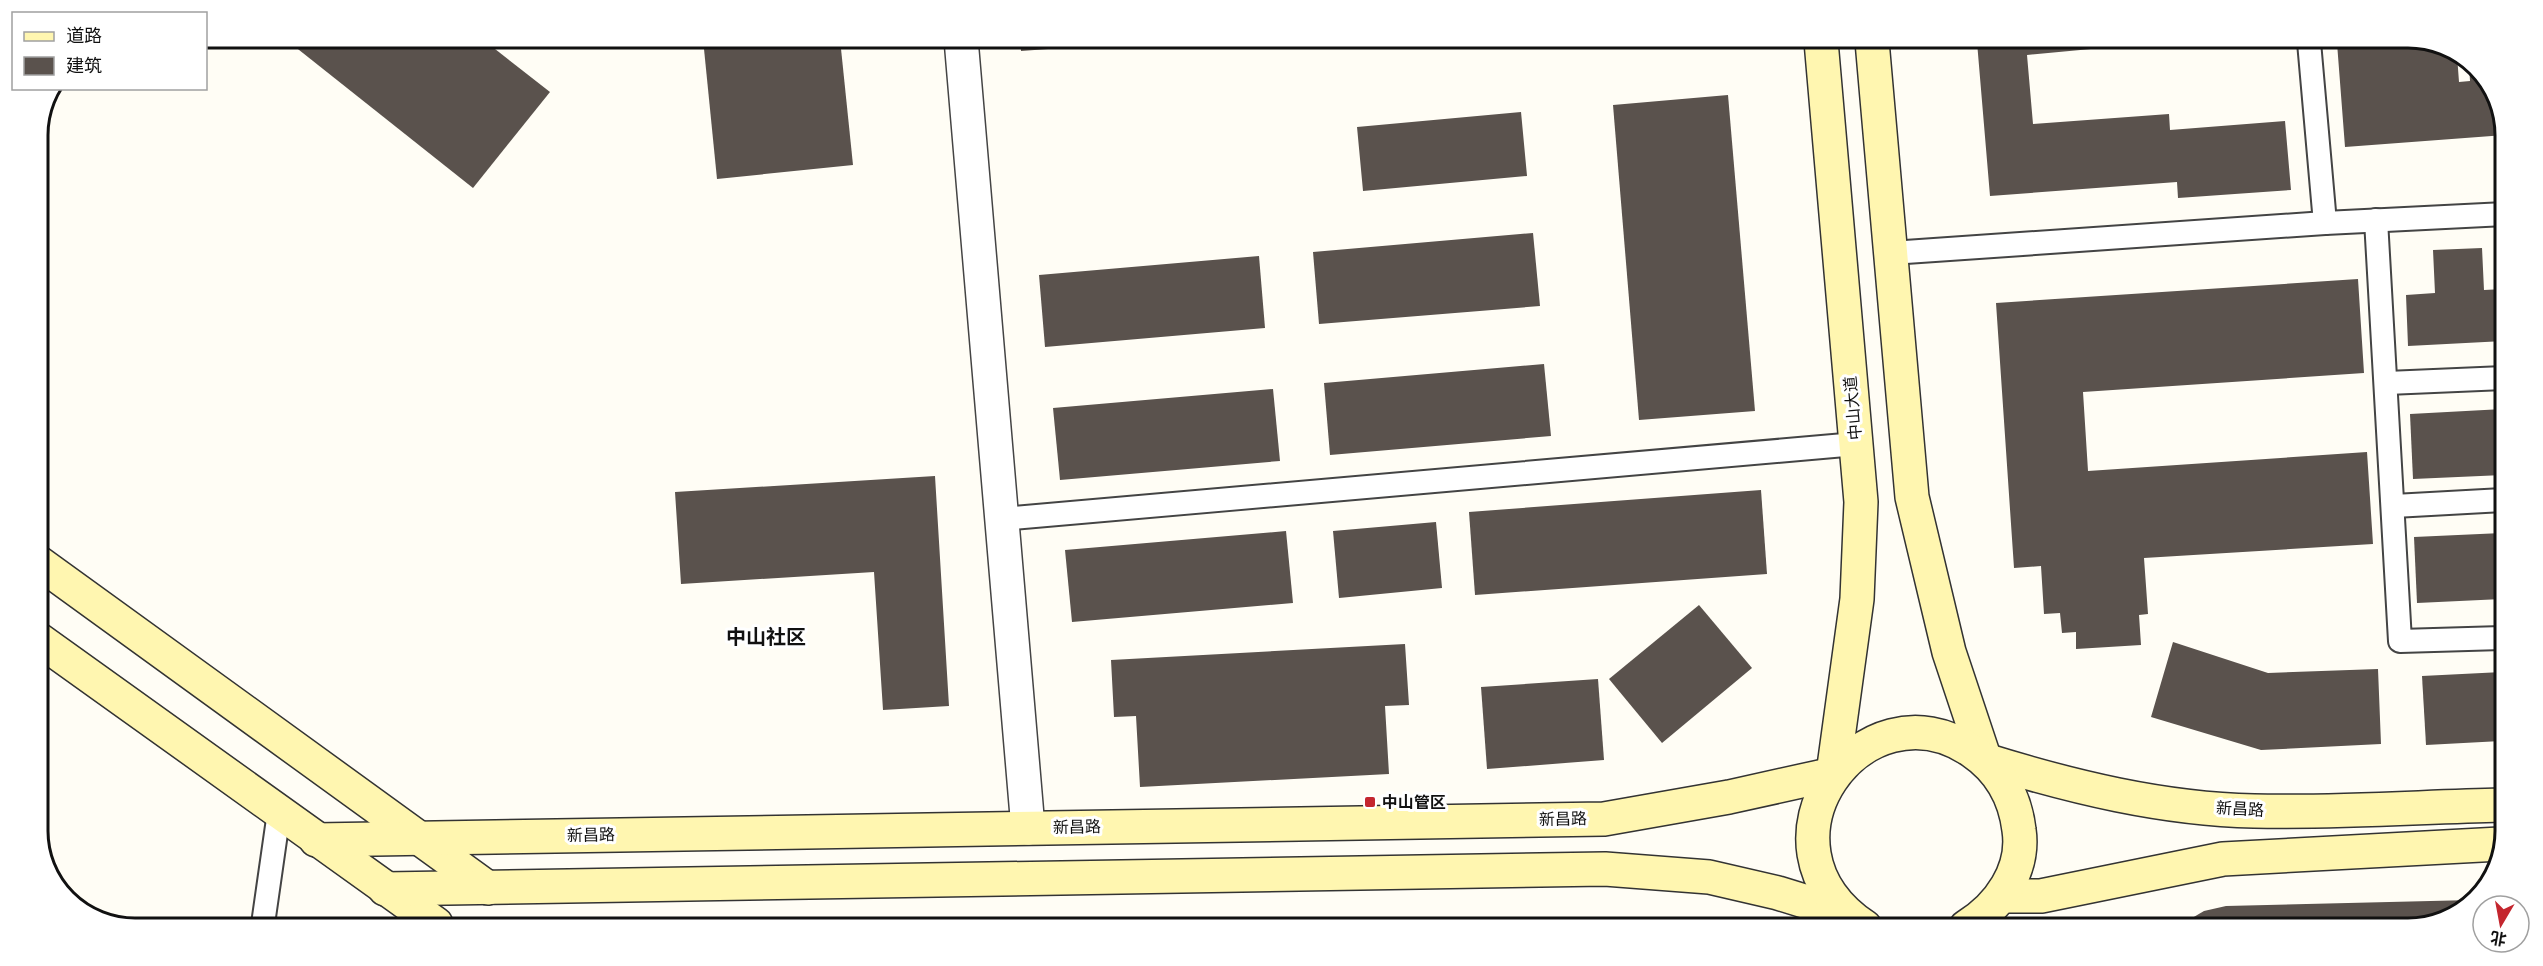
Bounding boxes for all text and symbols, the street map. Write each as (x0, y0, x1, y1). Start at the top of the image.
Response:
legend (12, 12, 207, 90)
text: 道路 (66, 26, 102, 46)
text: 建筑 (66, 56, 102, 76)
street label: 中山大道 (1842, 375, 1864, 441)
district label: 中山社区 (726, 626, 806, 648)
place label: 中山管区 (1382, 794, 1446, 811)
marker: 中山管区 (1363, 795, 1377, 809)
street label: 新昌路 (2216, 799, 2264, 819)
street label: 新昌路 (1539, 810, 1587, 828)
street label: 新昌路 (1053, 818, 1101, 836)
street label: 新昌路 (567, 826, 615, 844)
north arrow (2471, 894, 2531, 954)
text: 北 (2489, 929, 2508, 948)

